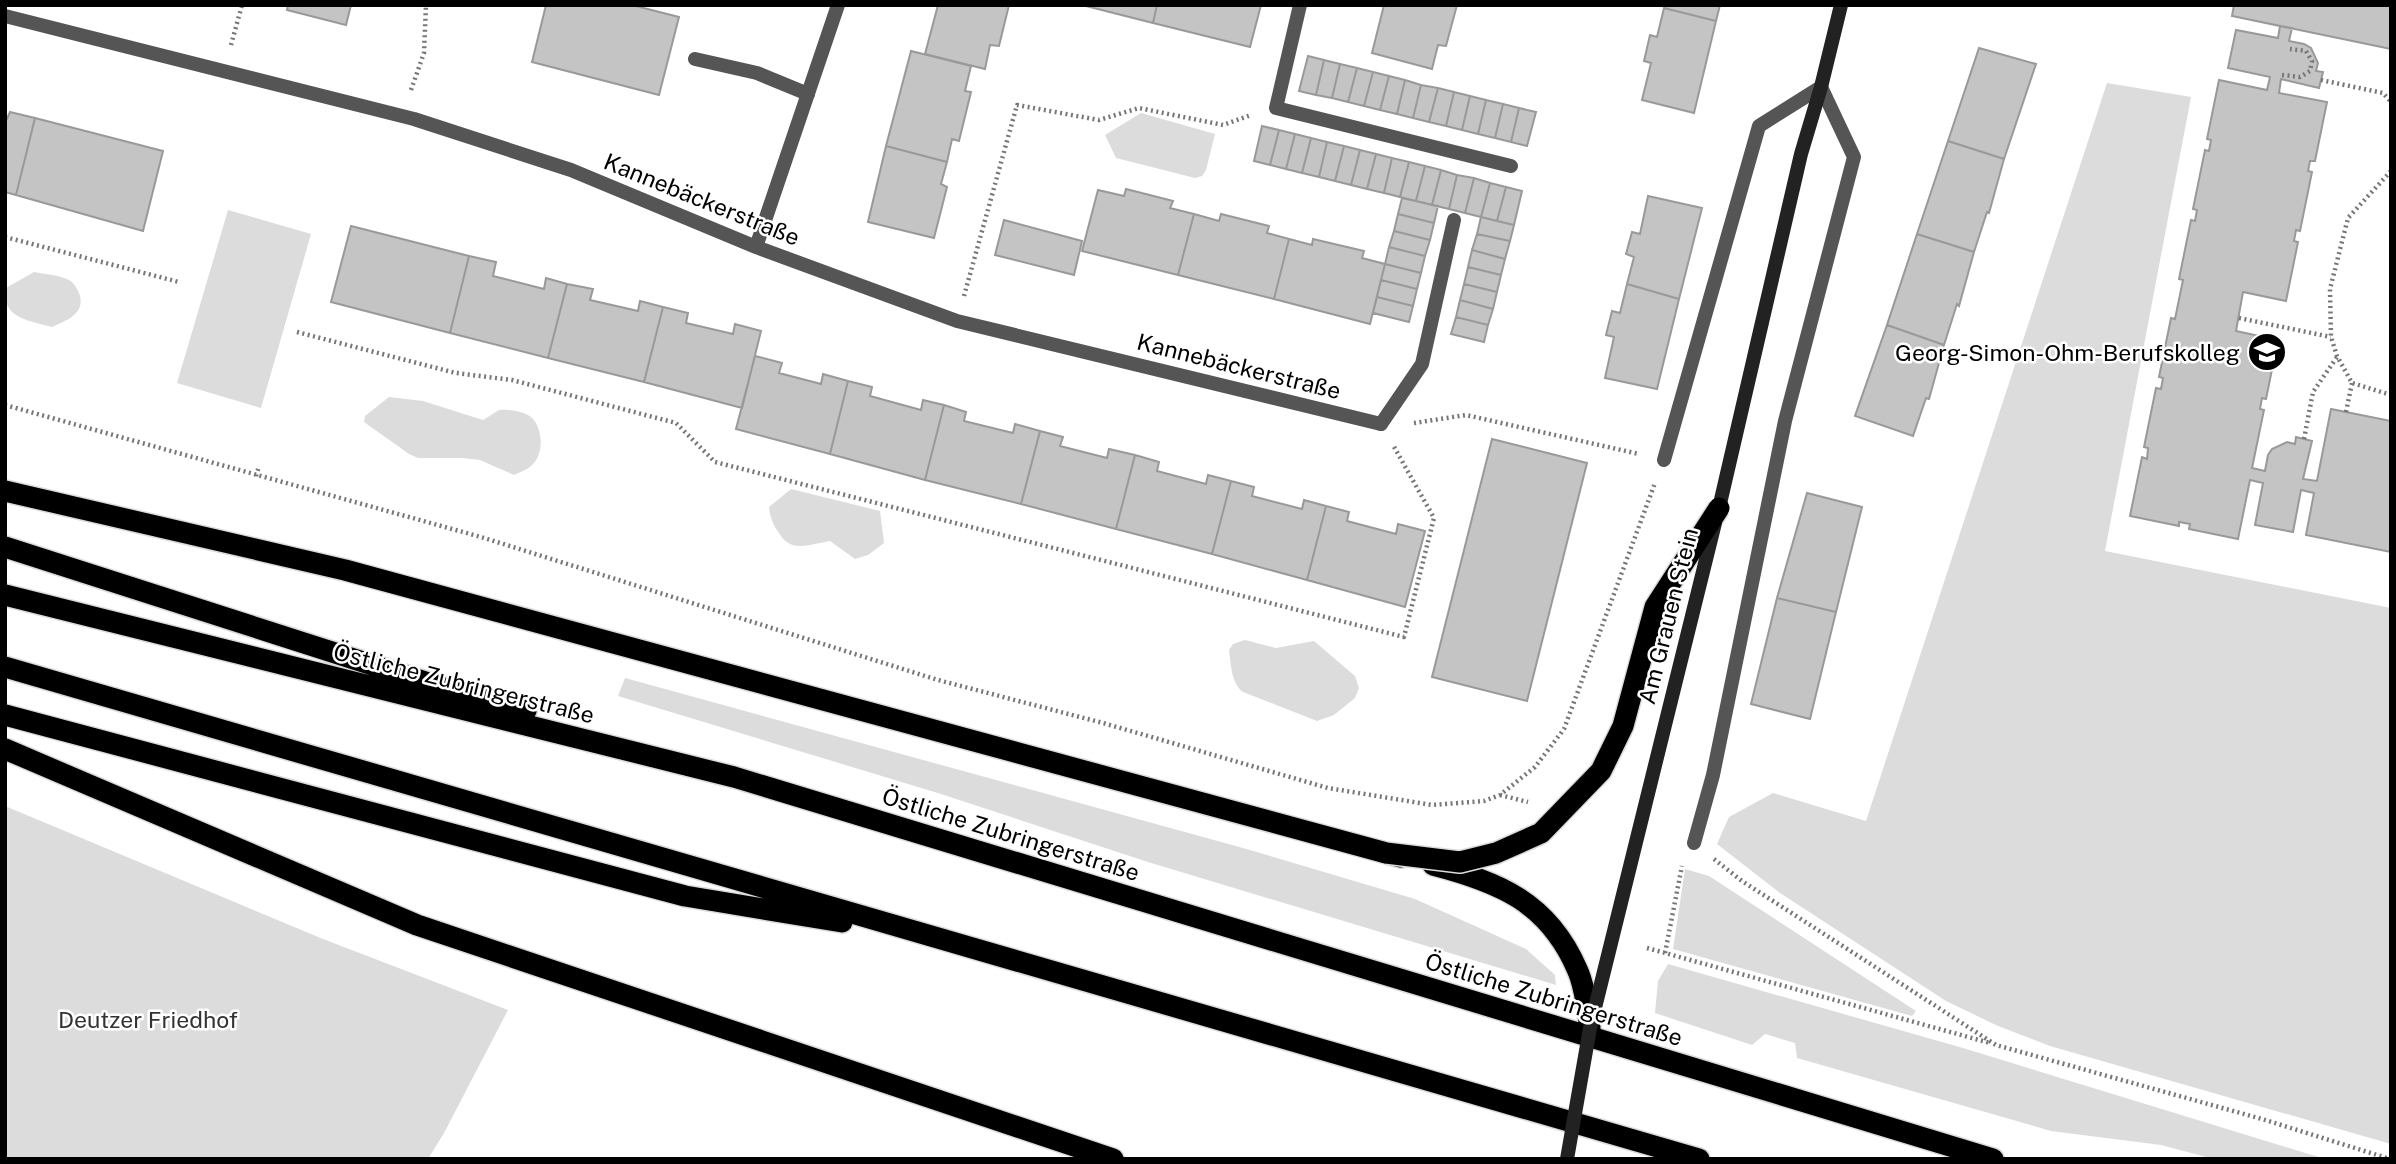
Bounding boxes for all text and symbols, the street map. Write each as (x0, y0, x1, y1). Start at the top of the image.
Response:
street label: Kannebäckerstraße (600, 147, 804, 251)
street label: Kannebäckerstraße (1134, 328, 1344, 404)
school or university icon: Georg-Simon-Ohm-Berufskolleg (2246, 331, 2288, 373)
place label: Georg-Simon-Ohm-Berufskolleg (1895, 339, 2240, 366)
street label: Am Grauen Stein (1633, 525, 1703, 707)
street label: Östliche Zubringerstraße (331, 638, 597, 728)
street label: Östliche Zubringerstraße (879, 782, 1143, 886)
street label: Östliche Zubringerstraße (1422, 947, 1686, 1051)
park label: Deutzer Friedhof (58, 1006, 238, 1033)

